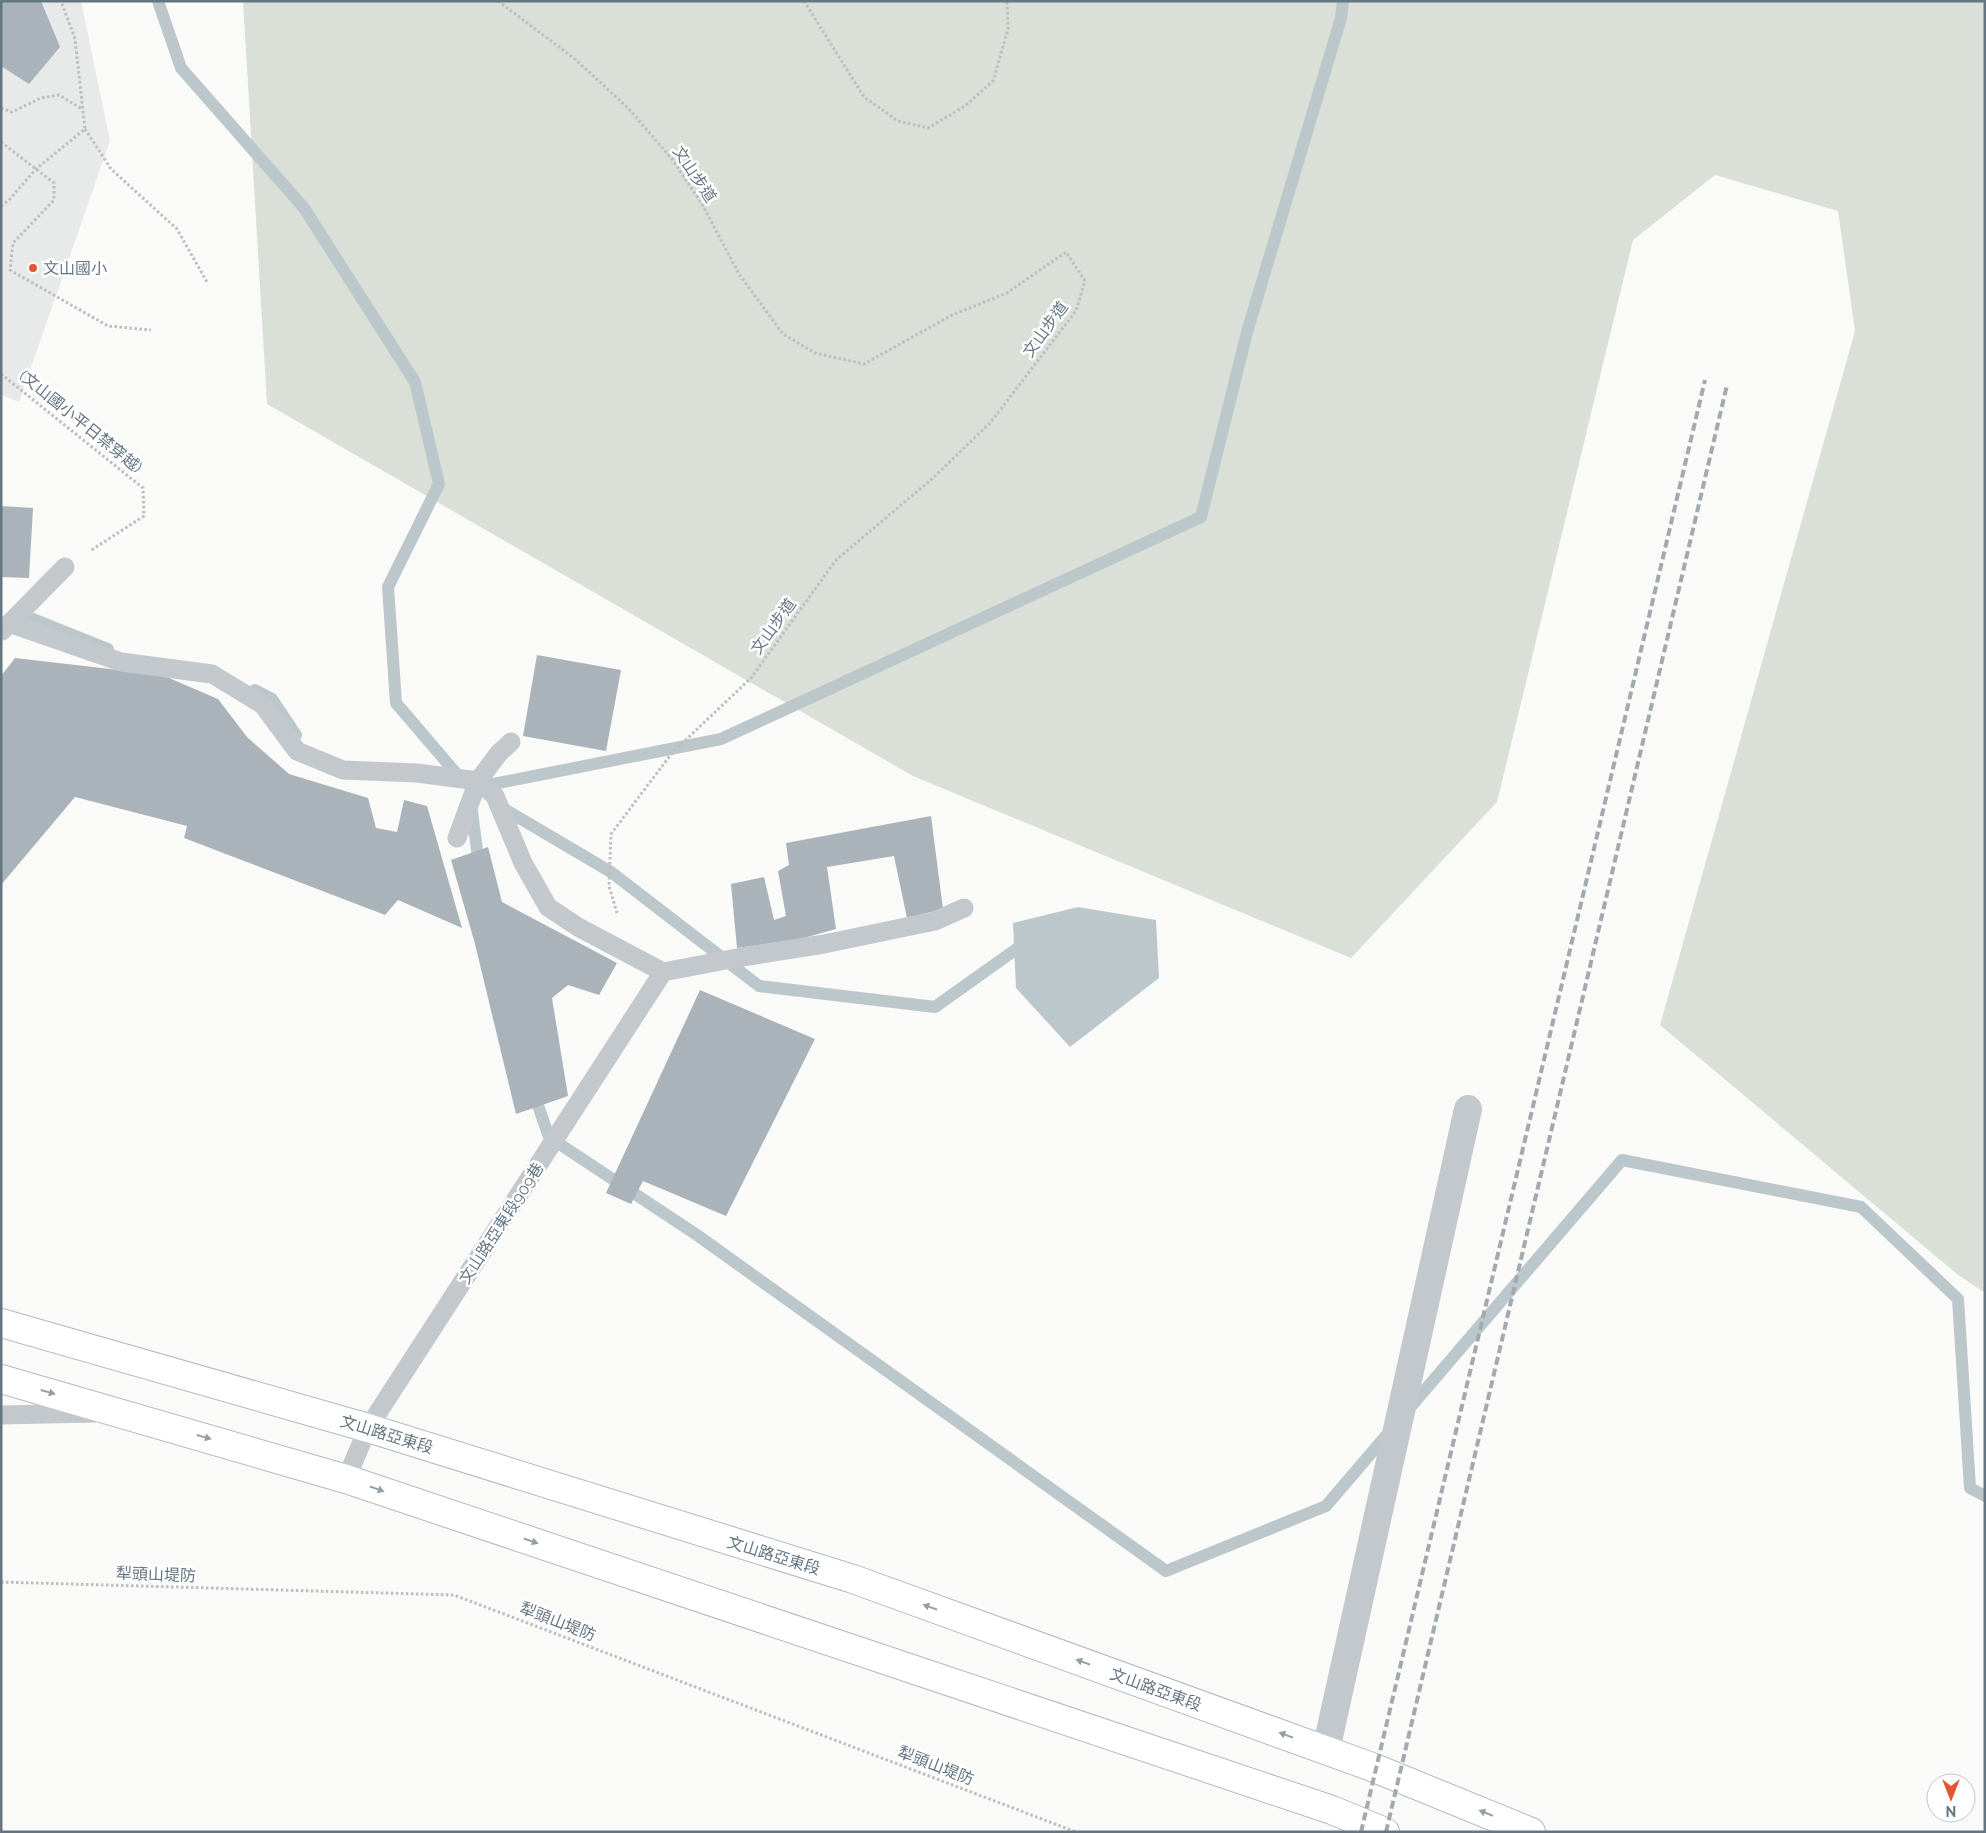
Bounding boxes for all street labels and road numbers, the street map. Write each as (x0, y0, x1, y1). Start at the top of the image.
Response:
street label: 文山步道 (669, 142, 720, 206)
street label: 文山步道 (1019, 298, 1072, 361)
street label: (文山國小平日禁穿越) (15, 366, 146, 477)
street label: 文山步道 (747, 595, 800, 658)
street label: 文山路亞東段909巷 (455, 1159, 548, 1287)
street label: 文山路亞東段 (338, 1411, 436, 1458)
street label: 文山路亞東段 (725, 1532, 823, 1579)
street label: 犁頭山堤防 (116, 1564, 196, 1585)
street label: 犁頭山堤防 (517, 1598, 599, 1645)
street label: 文山路亞東段 (1107, 1664, 1204, 1715)
street label: 犁頭山堤防 (895, 1742, 977, 1789)

